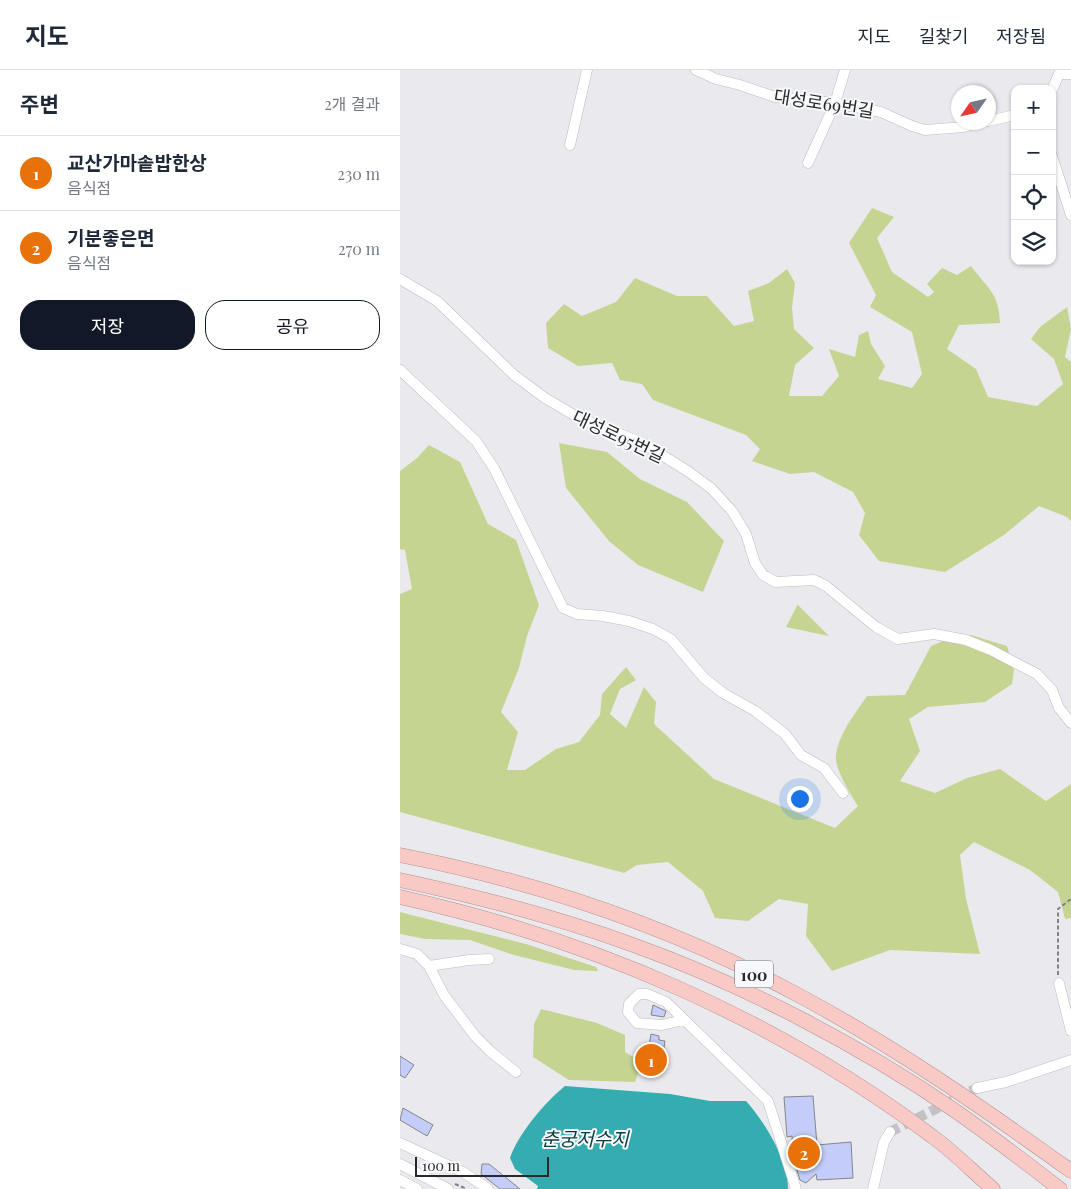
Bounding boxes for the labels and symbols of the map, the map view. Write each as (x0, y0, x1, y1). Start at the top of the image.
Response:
street label: 대성로69번길 (772, 83, 876, 123)
north arrow (951, 85, 996, 130)
street label: 대성로95번길 (569, 404, 669, 468)
your location (787, 786, 813, 812)
road number: 100 (735, 961, 773, 988)
pin: 1 (635, 1041, 667, 1079)
water label: 춘궁저수지 (541, 1125, 630, 1151)
pin: 2 (788, 1134, 820, 1172)
scale bar (415, 1154, 549, 1177)

